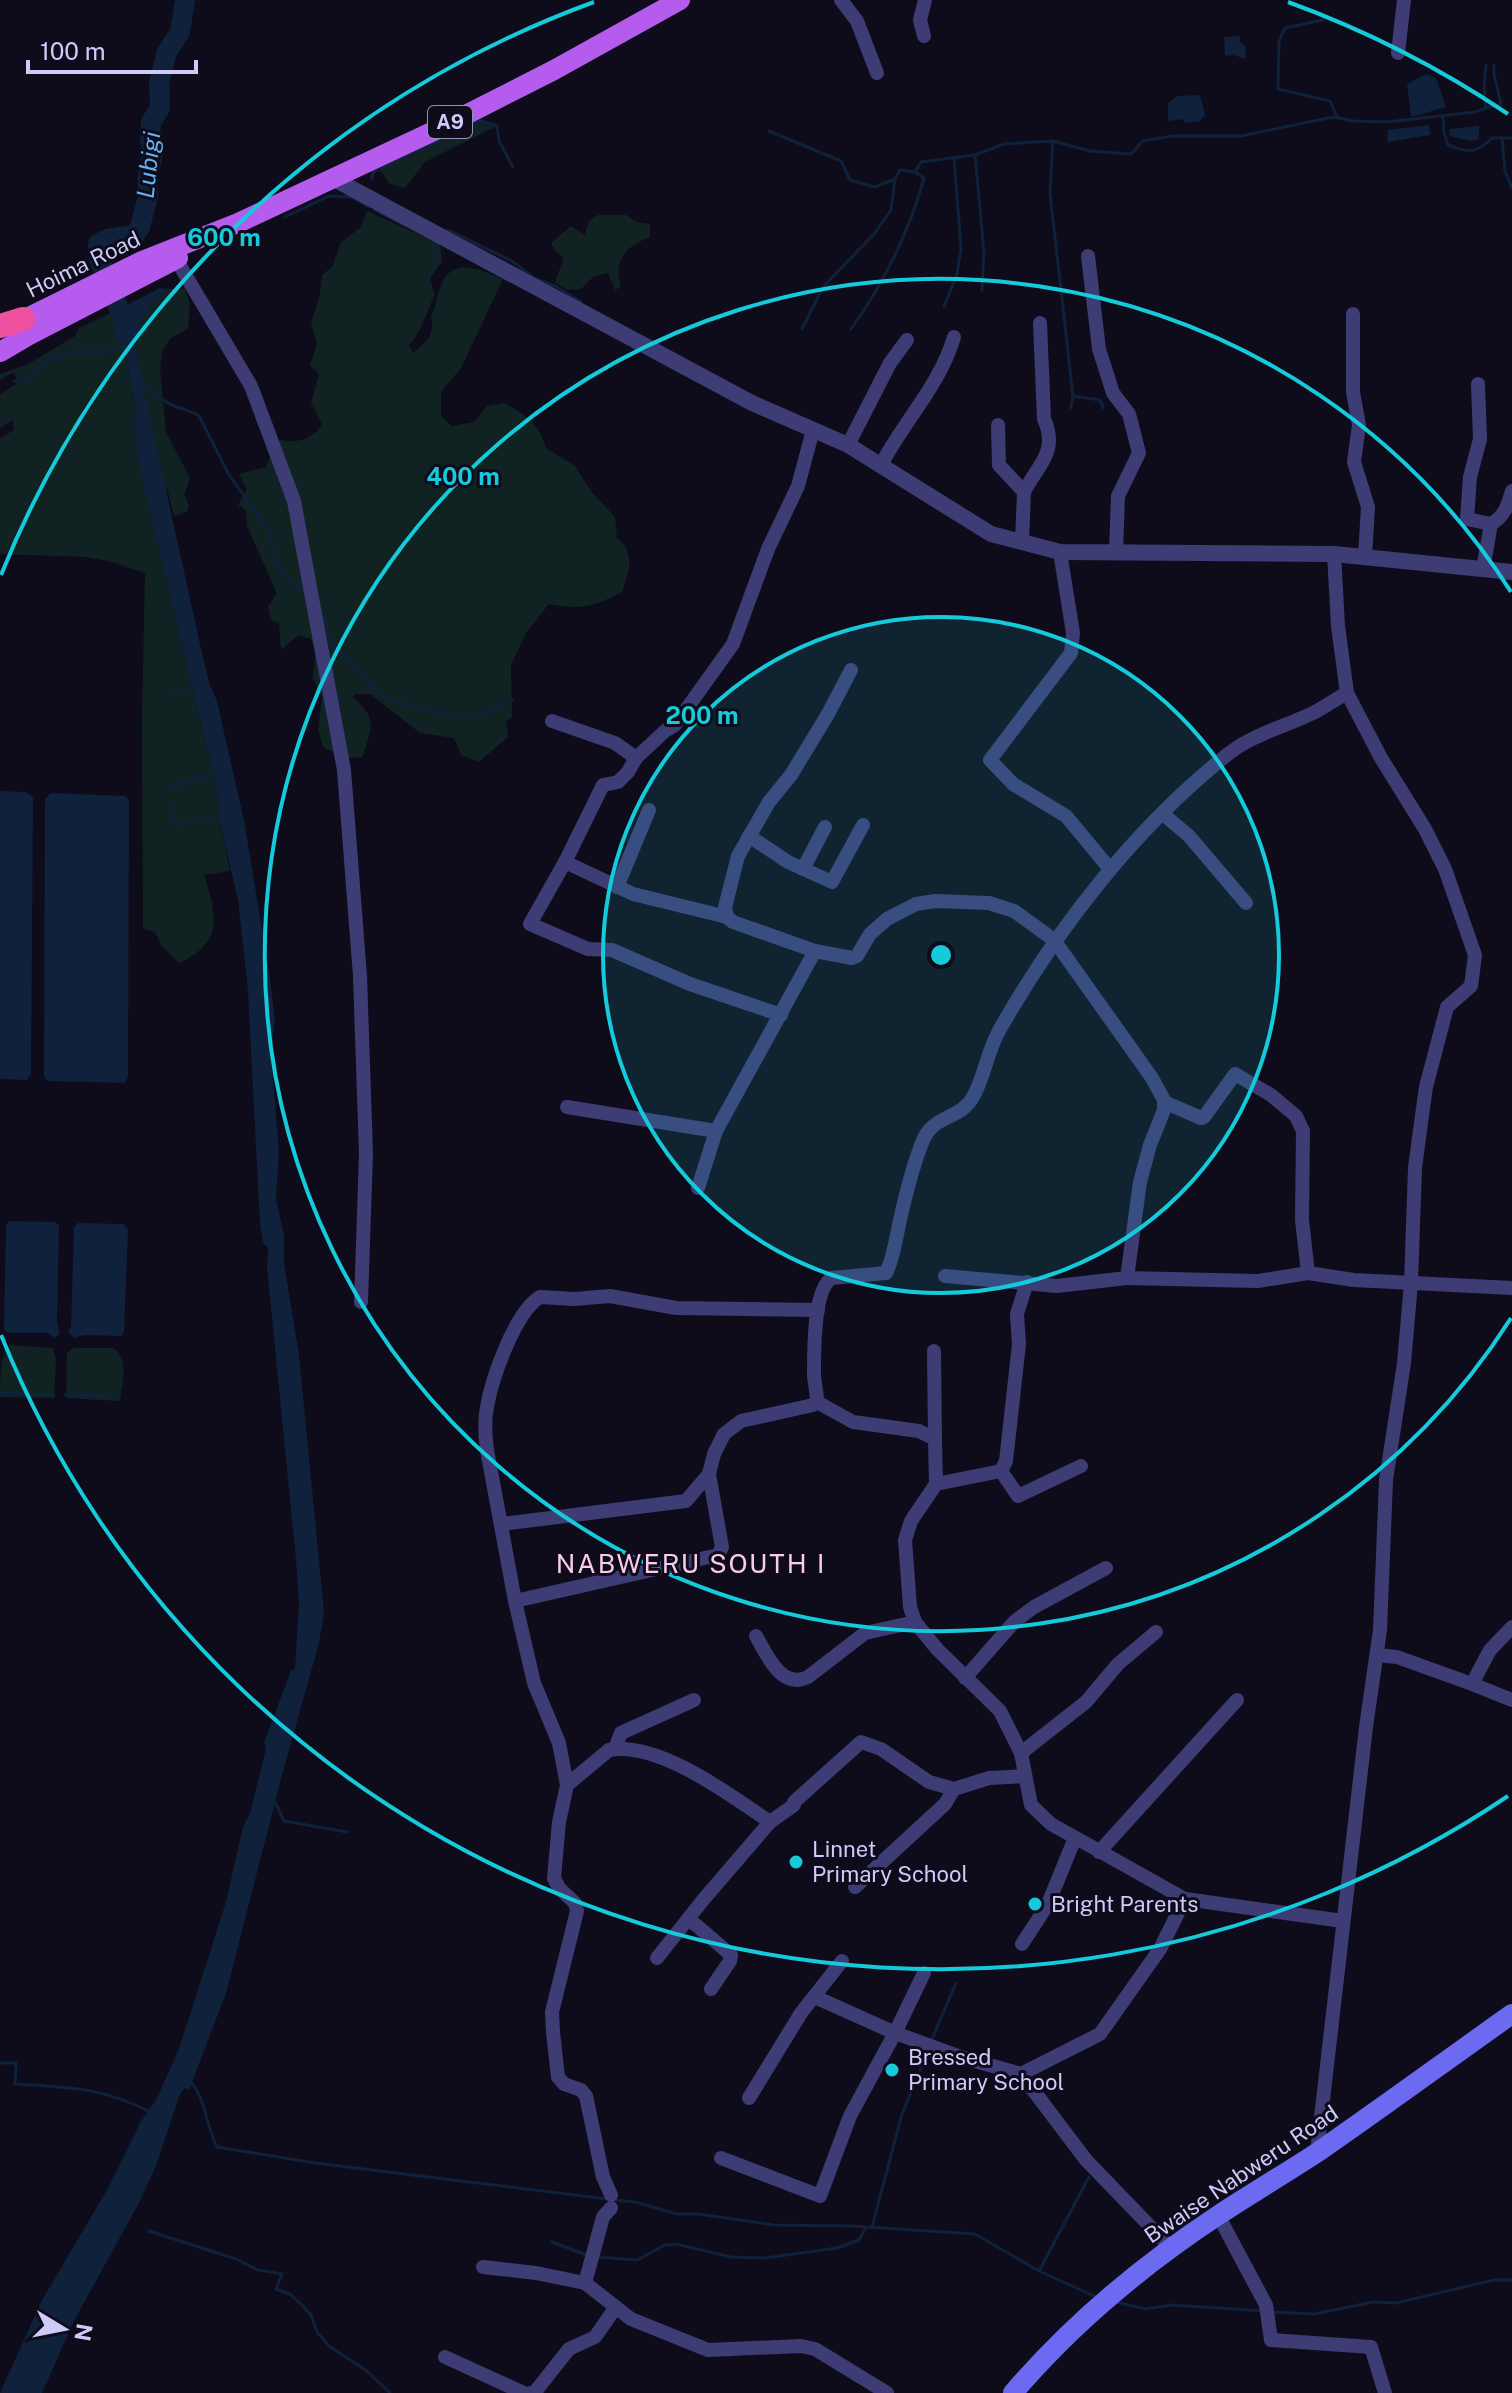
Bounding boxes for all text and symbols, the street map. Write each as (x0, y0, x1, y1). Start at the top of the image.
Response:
scale bar (28, 24, 196, 74)
text: 100 m (40, 37, 106, 65)
road number: A9 (428, 106, 472, 138)
water label: Lubigi (131, 130, 165, 200)
text: 600 m (187, 223, 261, 251)
street label: Hoima Road (22, 225, 144, 303)
text: 400 m (426, 462, 500, 490)
text: 200 m (665, 701, 739, 729)
centre of rings (927, 941, 955, 969)
district label: NABWERU SOUTH I (556, 1548, 826, 1579)
place label: Linnet Primary School (812, 1836, 968, 1887)
marker: Linnet Primary School (787, 1853, 805, 1871)
place label: Bright Parents (1051, 1891, 1198, 1917)
marker: Bright Parents (1026, 1895, 1044, 1913)
place label: Bressed Primary School (908, 2044, 1064, 2095)
marker: Bressed Primary School (883, 2061, 901, 2079)
street label: Bwaise Nabweru Road (1139, 2100, 1343, 2248)
north arrow (24, 2289, 104, 2369)
text: N (69, 2322, 98, 2343)

